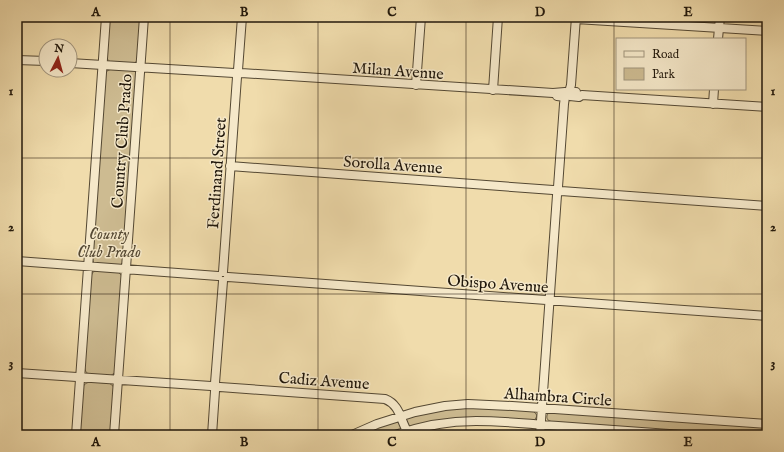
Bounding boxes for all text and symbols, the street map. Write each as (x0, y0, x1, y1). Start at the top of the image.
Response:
text: A (91, 4, 102, 21)
text: B (240, 4, 249, 21)
text: C (387, 4, 397, 21)
text: D (535, 4, 546, 21)
text: E (683, 4, 693, 21)
north arrow (38, 38, 78, 78)
legend (616, 38, 746, 90)
text: N (52, 41, 65, 57)
text: Road (652, 47, 680, 62)
street label: Milan Avenue (352, 59, 444, 85)
text: Park (652, 67, 675, 82)
street label: Country Club Prado (108, 73, 138, 209)
text: 1 (9, 83, 14, 100)
text: 1 (771, 83, 776, 100)
street label: Ferdinand Street (204, 116, 232, 230)
street label: Sorolla Avenue (343, 153, 443, 179)
text: 2 (8, 219, 14, 236)
text: 2 (770, 219, 776, 236)
park label: County Club Prado (77, 225, 141, 263)
street label: Obispo Avenue (447, 271, 549, 299)
text: 3 (9, 355, 14, 372)
text: 3 (771, 355, 776, 372)
street label: Cadiz Avenue (278, 369, 370, 395)
street label: Alhambra Circle (502, 384, 612, 412)
text: A (91, 434, 102, 451)
text: B (240, 434, 249, 451)
text: C (387, 434, 397, 451)
text: D (535, 434, 546, 451)
text: E (683, 434, 693, 451)

